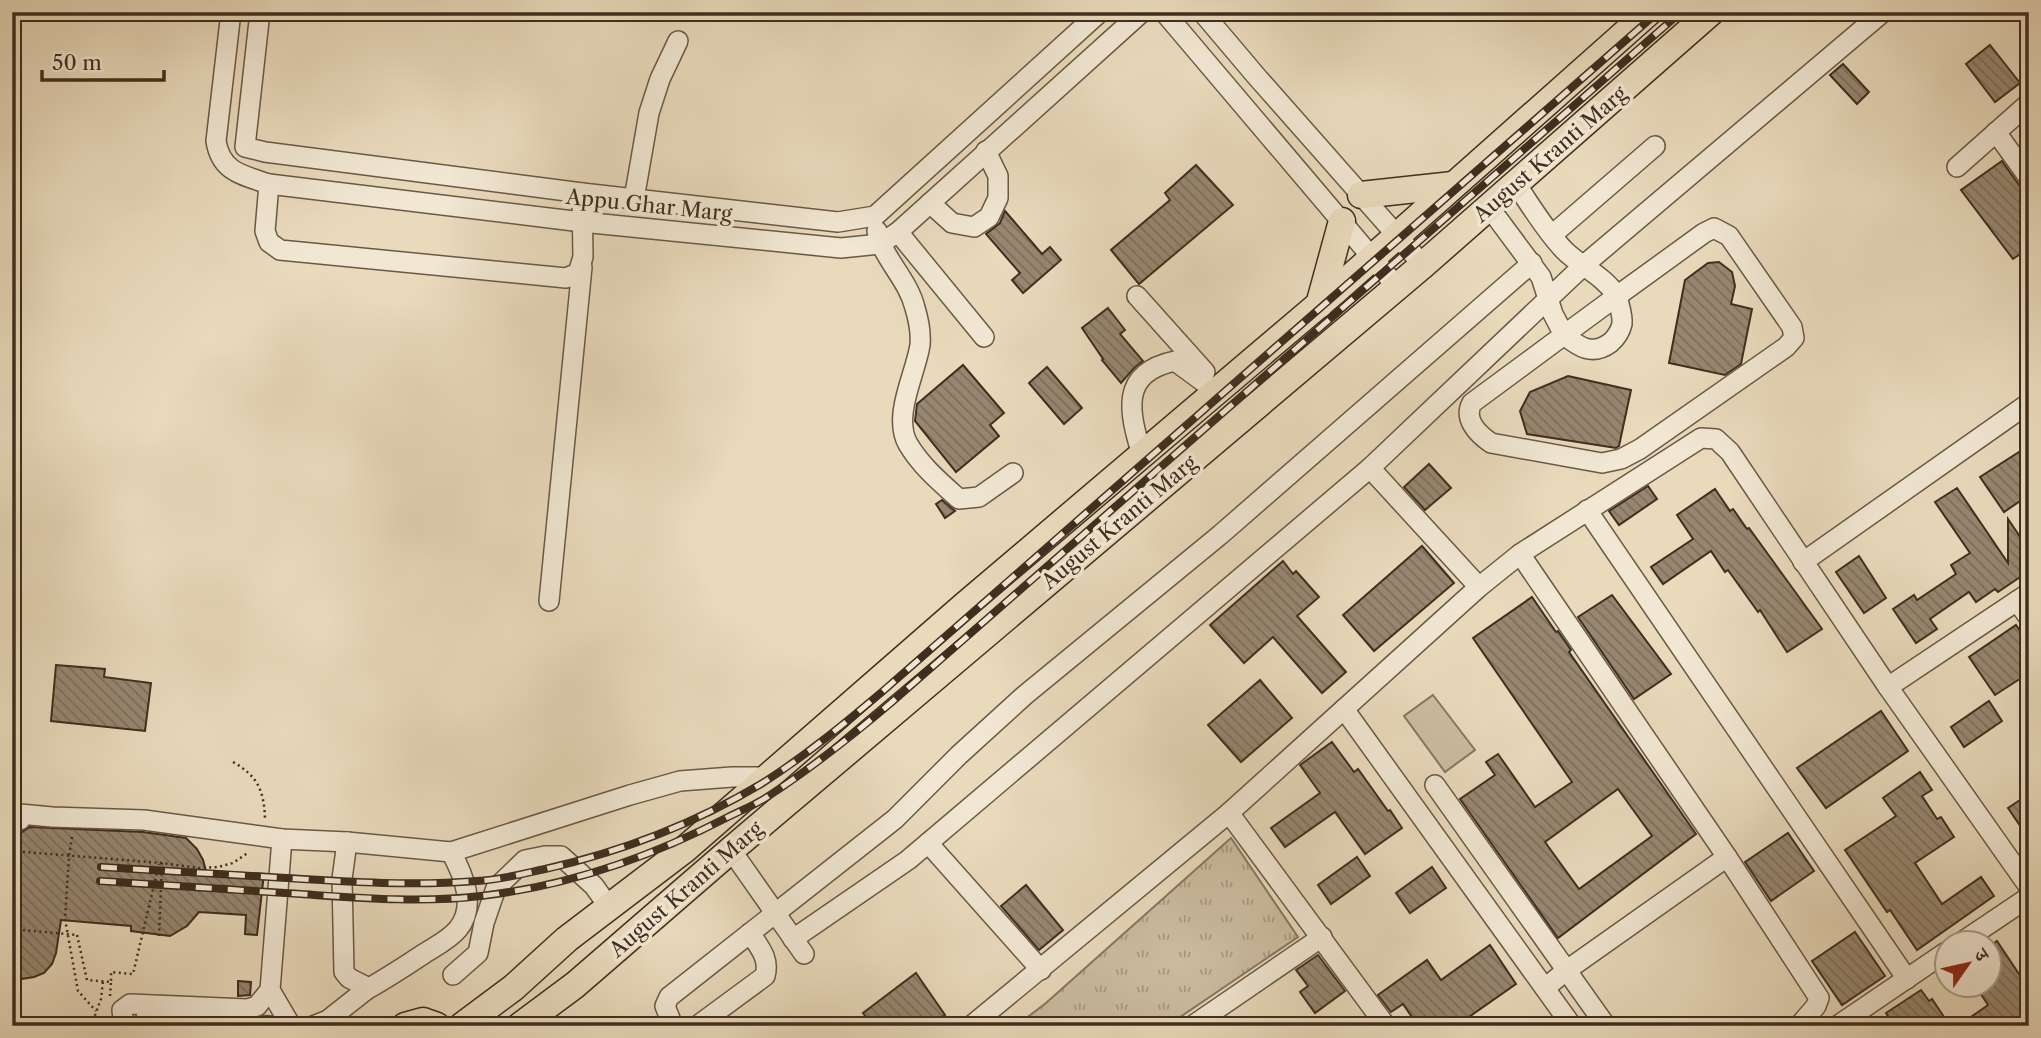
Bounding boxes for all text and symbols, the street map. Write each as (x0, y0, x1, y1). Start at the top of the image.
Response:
scale bar (42, 38, 164, 82)
text: 50 m (52, 50, 102, 75)
street label: August Kranti Marg (1467, 80, 1632, 228)
street label: Appu Ghar Marg (564, 184, 734, 226)
street label: August Kranti Marg (1036, 449, 1202, 595)
street label: August Kranti Marg (603, 815, 768, 963)
north arrow (1932, 930, 2002, 1000)
text: उ (1968, 943, 1995, 966)

